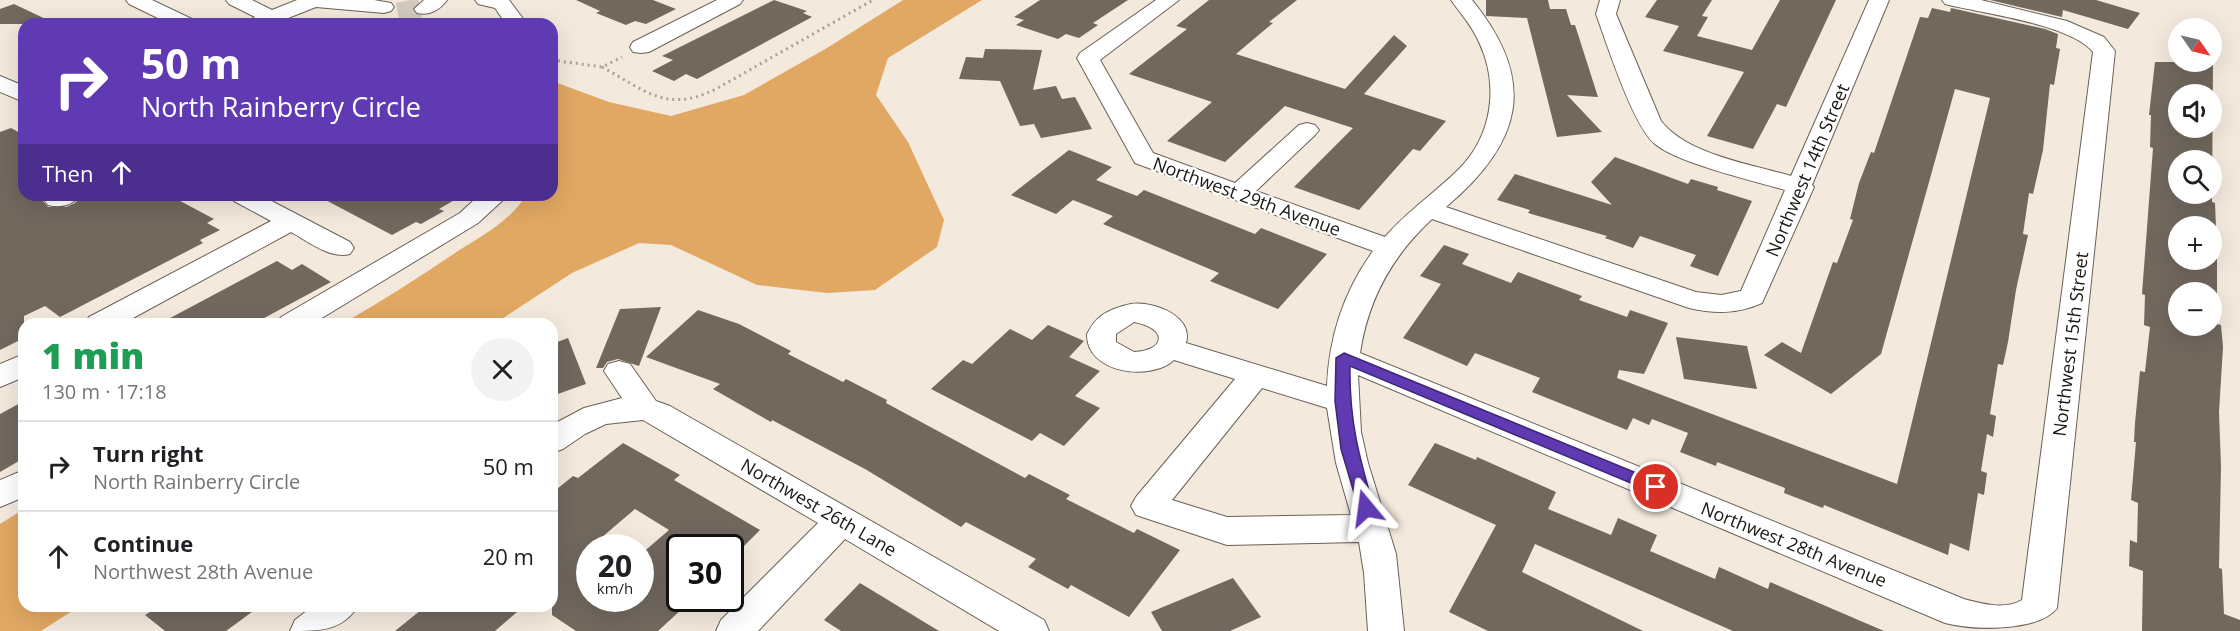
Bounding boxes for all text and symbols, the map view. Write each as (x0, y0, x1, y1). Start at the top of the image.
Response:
north arrow (2168, 18, 2222, 72)
map controls (2168, 18, 2222, 336)
text: 50 m (141, 34, 241, 91)
icon: right (42, 42, 120, 120)
street label: Northwest 14th Street (1760, 80, 1854, 260)
button: sound (2168, 84, 2222, 138)
text: North Rainberry Circle (141, 88, 421, 125)
button: search (2168, 150, 2222, 204)
street label: Northwest 29th Avenue (1150, 151, 1344, 241)
icon: ahead (105, 156, 138, 189)
text: Then (42, 158, 93, 188)
button: + (2168, 216, 2222, 270)
street label: Northwest 15th Street (2047, 250, 2093, 438)
button: − (2168, 282, 2222, 336)
text: 1 min (42, 331, 144, 380)
button: close (471, 338, 534, 401)
text: 130 m · 17:18 (42, 378, 167, 405)
text: Turn right (93, 438, 204, 468)
icon: right (42, 450, 75, 483)
text: 50 m (483, 451, 534, 481)
street label: Northwest 26th Lane (737, 453, 901, 561)
pin (1630, 461, 1681, 512)
text: North Rainberry Circle (93, 468, 300, 495)
icon: arrive (1639, 470, 1672, 503)
position arrow (1334, 476, 1398, 540)
street label: Northwest 28th Avenue (1698, 496, 1890, 592)
text: Continue (93, 528, 193, 558)
speed limit sign: 30 (666, 534, 744, 612)
icon: ahead (42, 540, 75, 573)
text: 20 m (483, 541, 534, 571)
text: 20 (598, 545, 632, 586)
text: Northwest 28th Avenue (93, 558, 313, 585)
text: km/h (597, 578, 633, 598)

